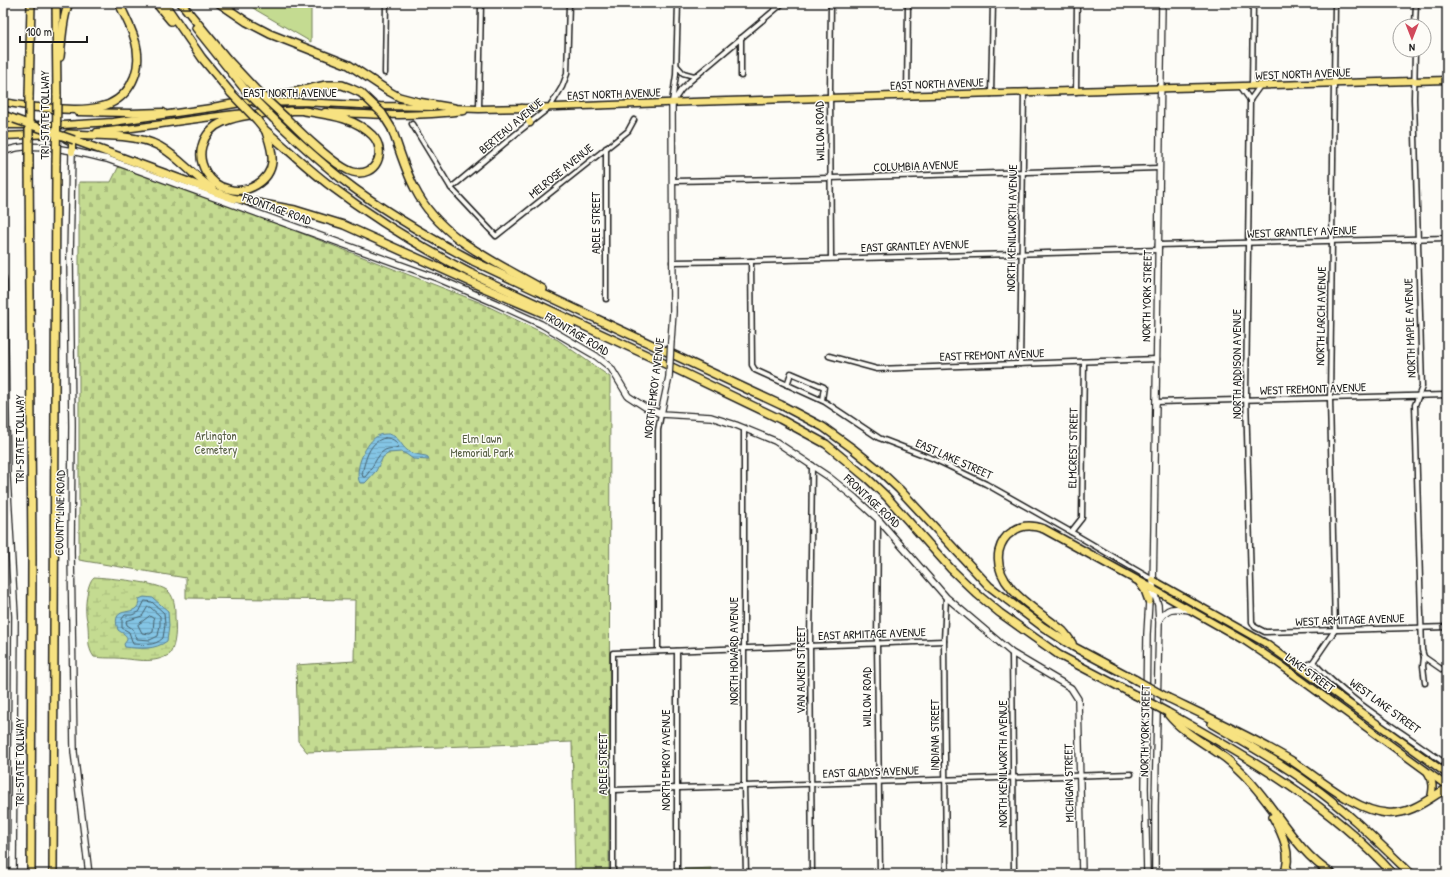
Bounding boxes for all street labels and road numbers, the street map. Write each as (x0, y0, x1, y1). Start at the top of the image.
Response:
street label: WEST NORTH AVENUE (1255, 63, 1352, 84)
street label: TRI-STATE TOLLWAY (36, 70, 53, 160)
street label: EAST NORTH AVENUE (890, 73, 985, 94)
street label: EAST NORTH AVENUE (567, 83, 662, 104)
street label: EAST NORTH AVENUE (243, 84, 338, 101)
street label: BERTEAU AVENUE (475, 93, 547, 158)
street label: WILLOW ROAD (810, 101, 829, 161)
street label: MELROSE AVENUE (525, 139, 597, 202)
street label: COLUMBIA AVENUE (873, 155, 960, 175)
street label: NORTH KENILWORTH AVENUE (1002, 163, 1021, 292)
street label: FRONTAGE ROAD (240, 188, 314, 229)
street label: ADELE STREET (587, 192, 604, 254)
street label: WEST GRANTLEY AVENUE (1247, 221, 1358, 242)
street label: EAST GRANTLEY AVENUE (861, 235, 970, 256)
street label: NORTH YORK STREET (1137, 250, 1156, 342)
street label: NORTH LARCH AVENUE (1311, 265, 1330, 366)
street label: NORTH MAPLE AVENUE (1399, 277, 1420, 378)
street label: FRONTAGE ROAD (541, 307, 613, 360)
street label: NORTH ADDISON AVENUE (1228, 308, 1245, 419)
street label: NORTH EMROY AVENUE (639, 336, 668, 439)
street label: EAST FREMONT AVENUE (939, 344, 1045, 365)
street label: WEST FREMONT AVENUE (1259, 378, 1367, 399)
street label: TRI-STATE TOLLWAY (11, 394, 28, 484)
street label: ELMCREST STREET (1063, 407, 1082, 489)
street label: EAST LAKE STREET (913, 434, 996, 483)
street label: FRONTAGE ROAD (839, 469, 905, 532)
street label: COUNTY LINE ROAD (50, 470, 69, 556)
street label: NORTH HOWARD AVENUE (725, 596, 742, 705)
street label: WEST ARMITAGE AVENUE (1295, 609, 1406, 630)
street label: EAST ARMITAGE AVENUE (818, 623, 927, 644)
street label: VAN AUKEN STREET (792, 626, 809, 714)
street label: LAKE STREET (1282, 649, 1339, 697)
street label: WILLOW ROAD (858, 667, 875, 727)
street label: WEST LAKE STREET (1346, 674, 1425, 737)
street label: NORTH YORK STREET (1135, 685, 1154, 777)
street label: INDIANA STREET (926, 699, 943, 771)
street label: NORTH KENILWORTH AVENUE (994, 700, 1011, 828)
street label: NORTH EMROY AVENUE (657, 709, 674, 811)
street label: TRI-STATE TOLLWAY (11, 717, 28, 807)
street label: ADELE STREET (594, 733, 611, 795)
street label: MICHIGAN STREET (1059, 743, 1078, 822)
street label: EAST GLADYS AVENUE (822, 761, 920, 782)

